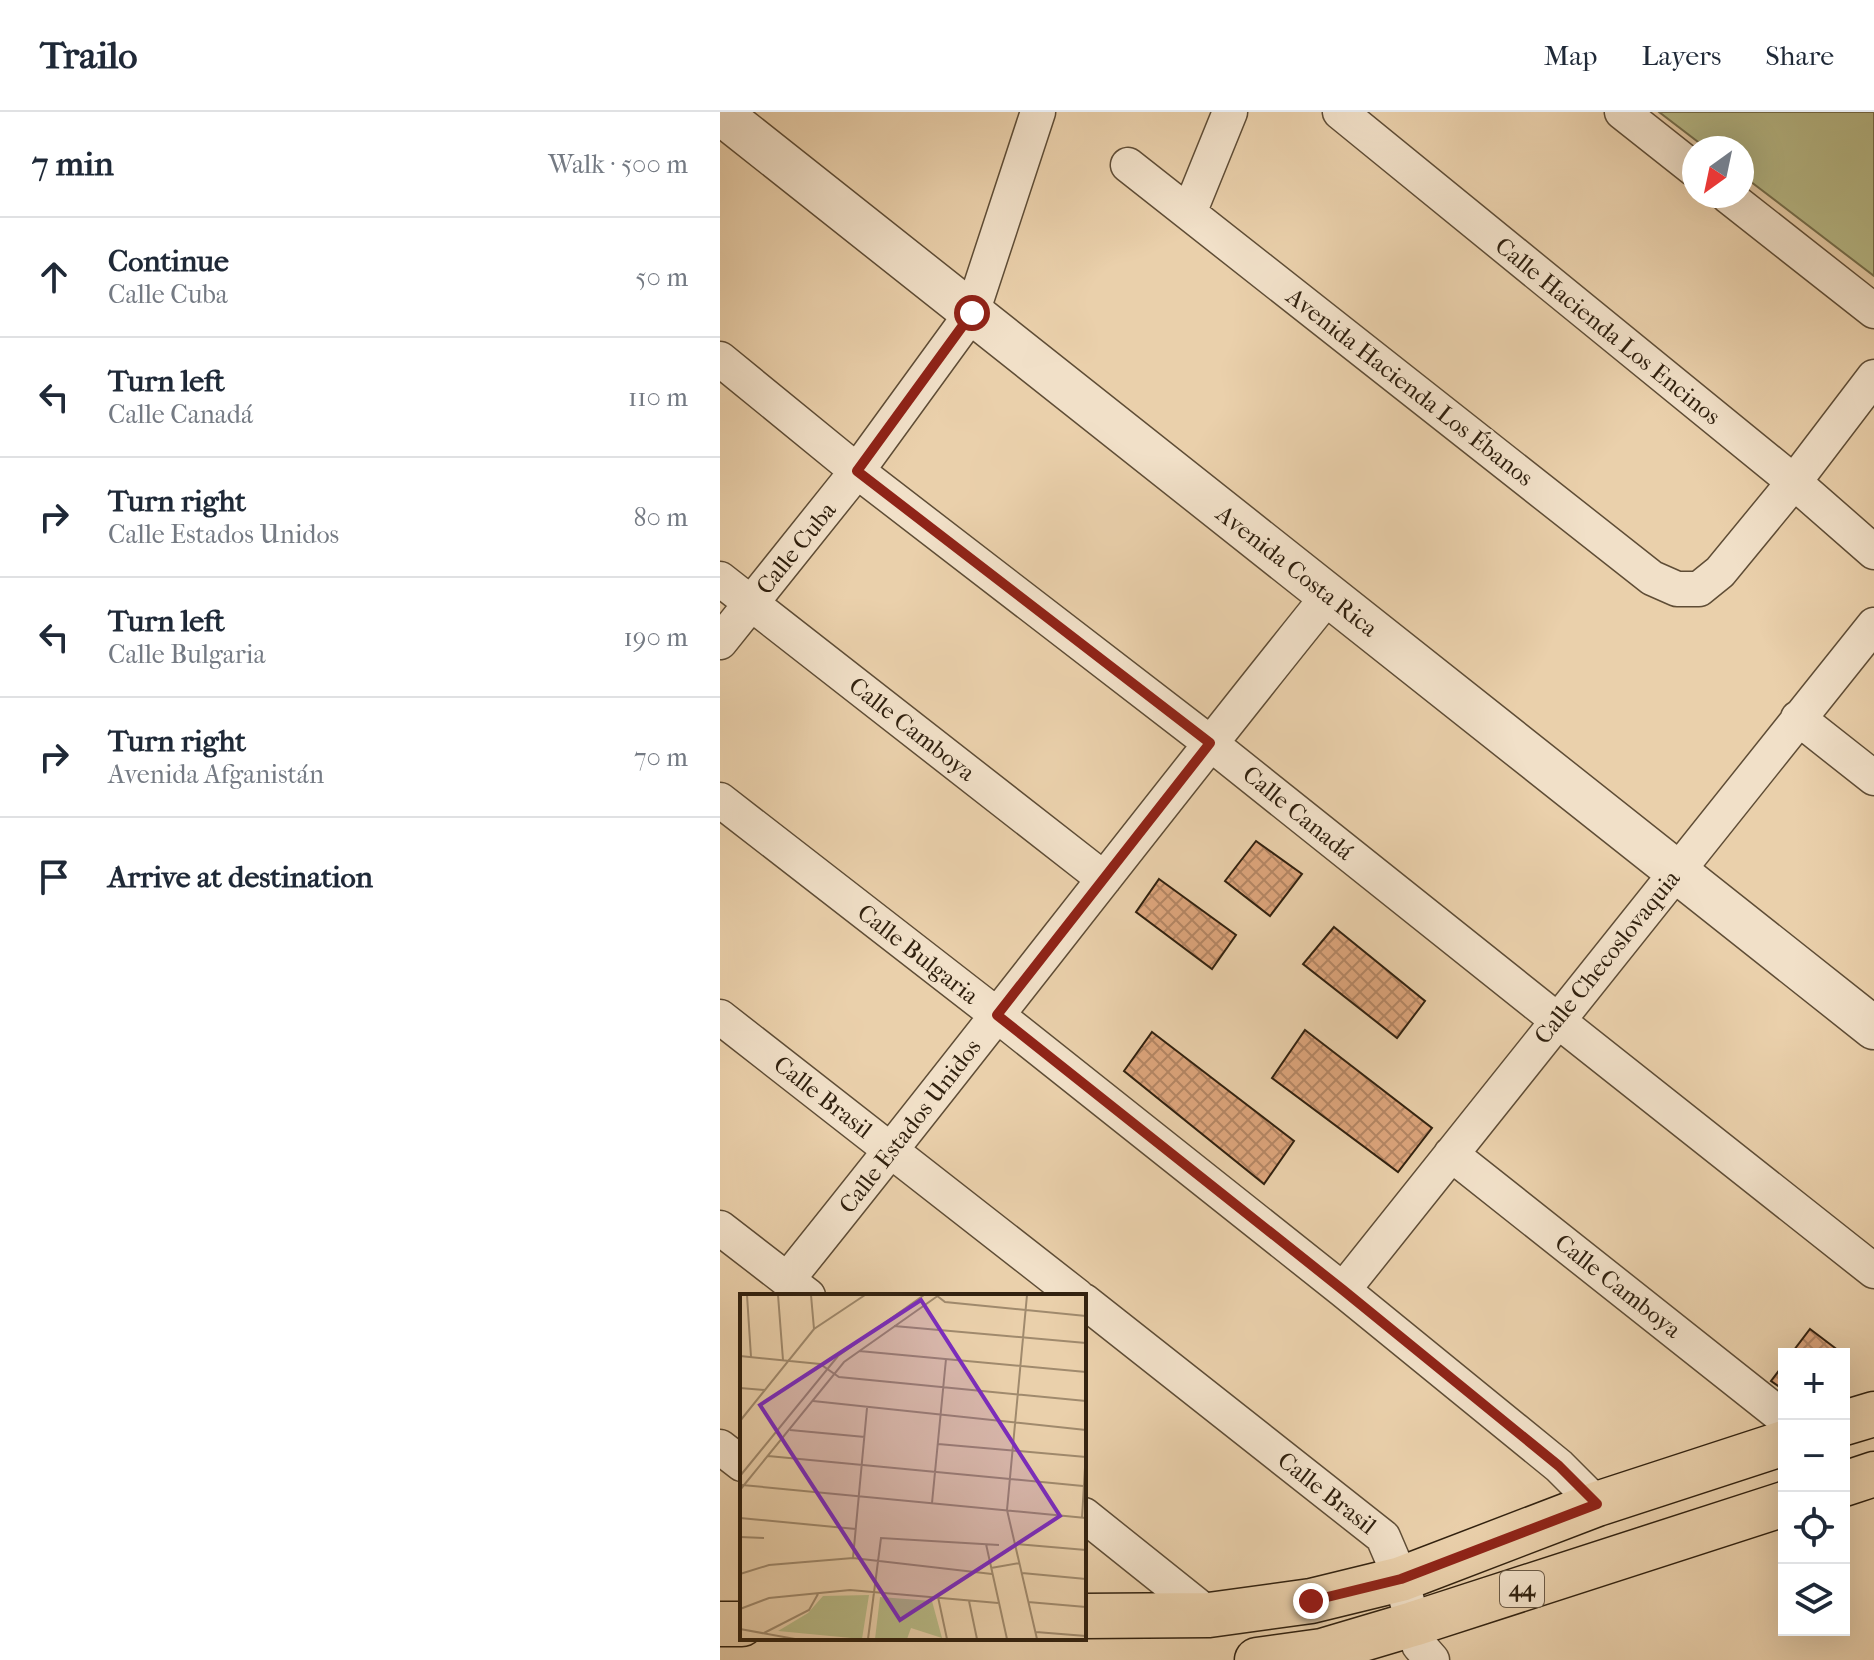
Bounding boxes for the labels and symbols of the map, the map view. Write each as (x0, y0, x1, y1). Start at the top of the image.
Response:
north arrow (1682, 136, 1754, 208)
street label: Calle Hacienda Los Encinos (1490, 231, 1726, 431)
street label: Avenida Hacienda Los Ébanos (1280, 281, 1540, 492)
route start (954, 295, 990, 331)
street label: Calle Cuba (750, 495, 842, 600)
street label: Avenida Costa Rica (1210, 499, 1384, 643)
street label: Calle Camboya (843, 671, 981, 787)
street label: Calle Canadá (1237, 760, 1360, 867)
street label: Calle Checoslovaquia (1528, 864, 1686, 1050)
street label: Calle Bulgaria (852, 898, 985, 1010)
street label: Calle Estados Unidos (833, 1033, 987, 1219)
street label: Calle Brasil (768, 1050, 878, 1144)
street label: Calle Camboya (1549, 1228, 1687, 1344)
inset map (740, 1294, 1086, 1640)
street label: Calle Brasil (1272, 1446, 1382, 1540)
road number: 44 (1500, 1571, 1544, 1607)
route end (1293, 1583, 1329, 1619)

